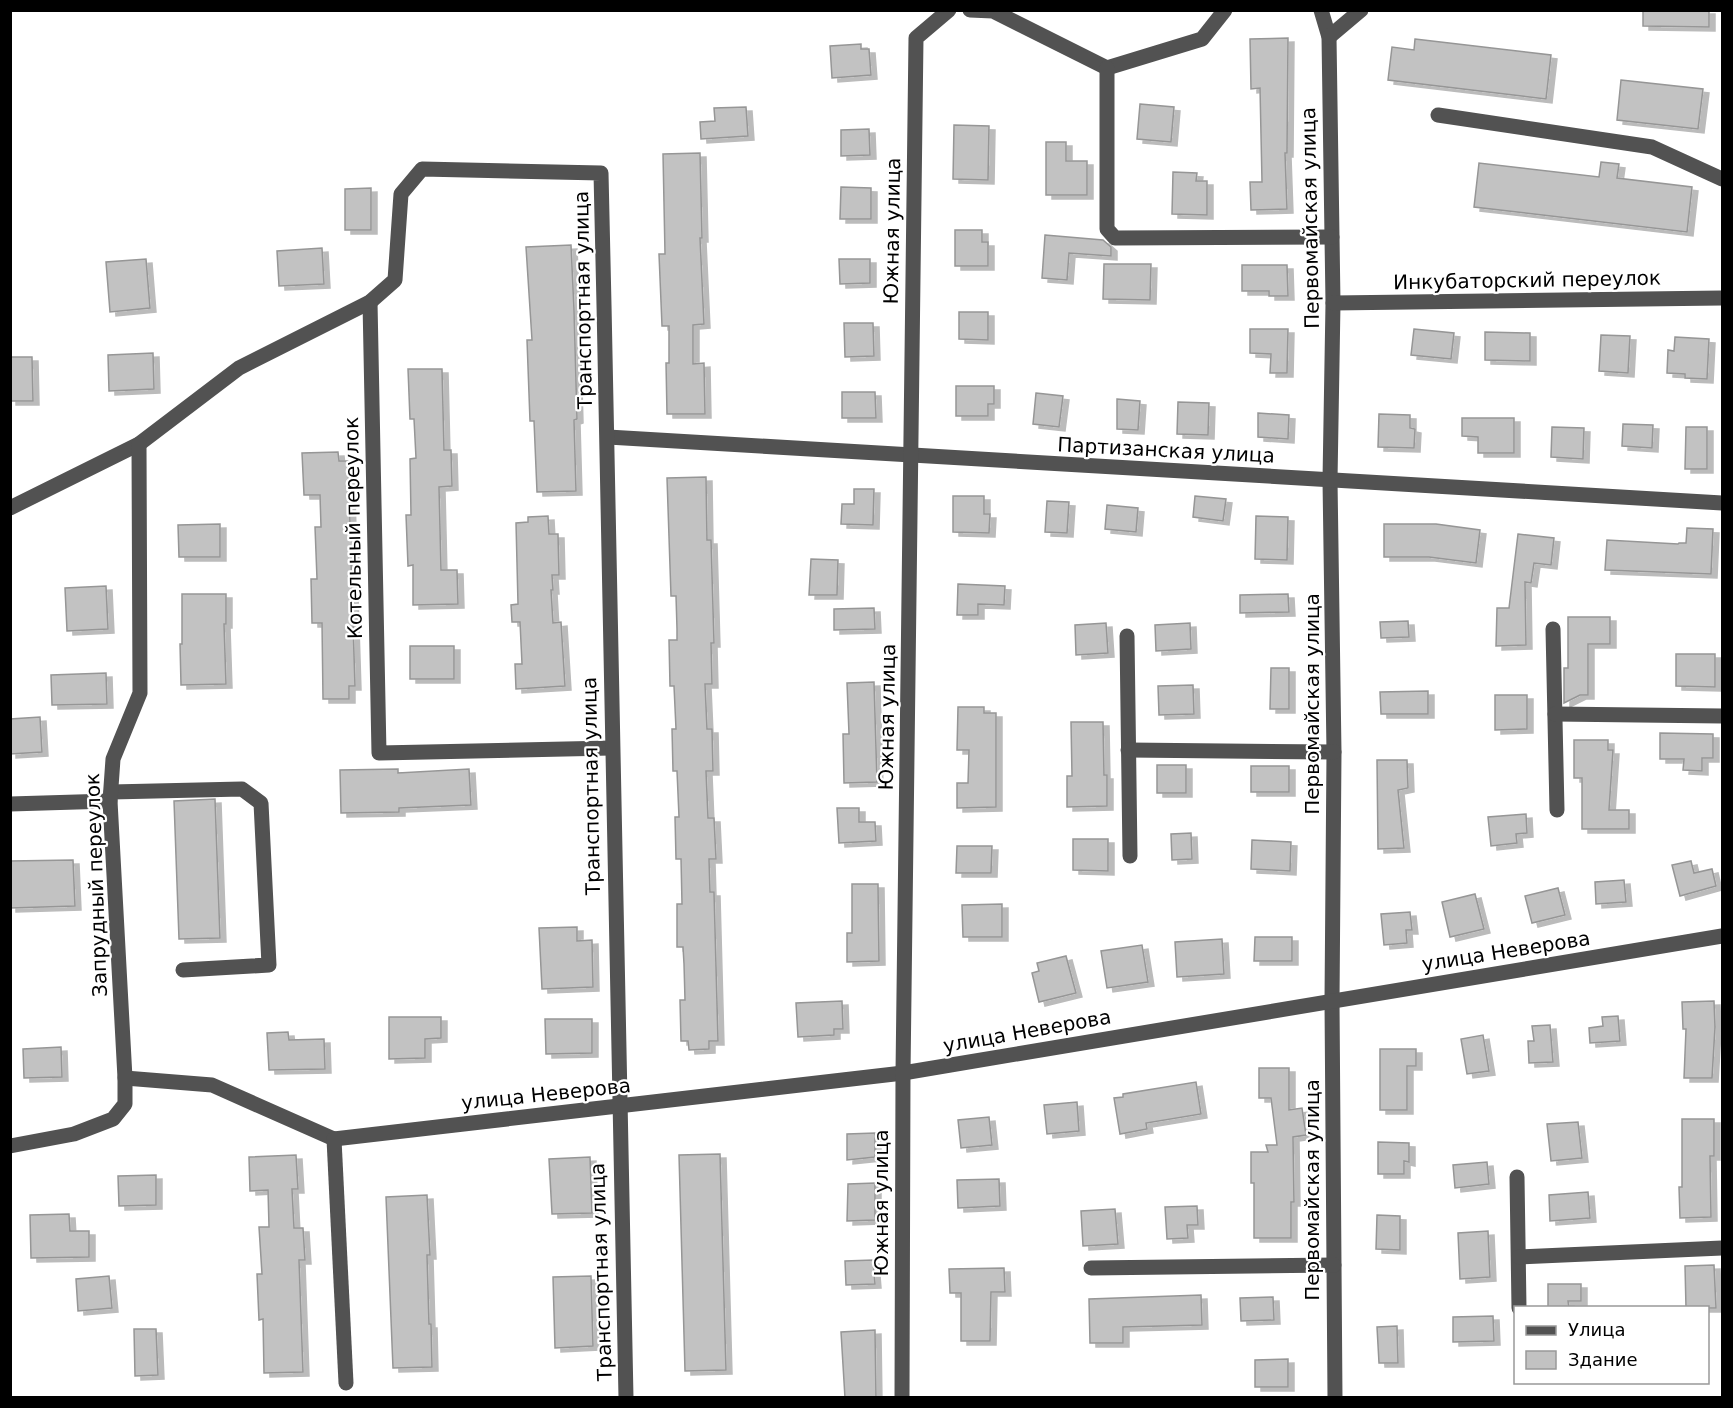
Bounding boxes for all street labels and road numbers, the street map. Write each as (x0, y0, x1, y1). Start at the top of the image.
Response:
street label: Первомайская улица (1296, 107, 1324, 329)
street label: Южная улица (879, 157, 905, 305)
street label: Транспортная улица (569, 191, 597, 410)
street label: Инкубаторский переулок (1393, 266, 1661, 294)
street label: Котельный переулок (339, 417, 367, 639)
street label: Партизанская улица (1057, 432, 1275, 468)
street label: Первомайская улица (1300, 593, 1324, 815)
street label: Южная улица (874, 643, 900, 791)
street label: Транспортная улица (577, 677, 605, 896)
street label: Запрудный переулок (80, 773, 112, 997)
street label: улица Неверова (1420, 926, 1592, 976)
street label: улица Неверова (941, 1004, 1113, 1058)
street label: улица Неверова (460, 1073, 632, 1115)
street label: Первомайская улица (1300, 1079, 1324, 1301)
street label: Южная улица (869, 1130, 893, 1276)
street label: Транспортная улица (585, 1163, 617, 1382)

